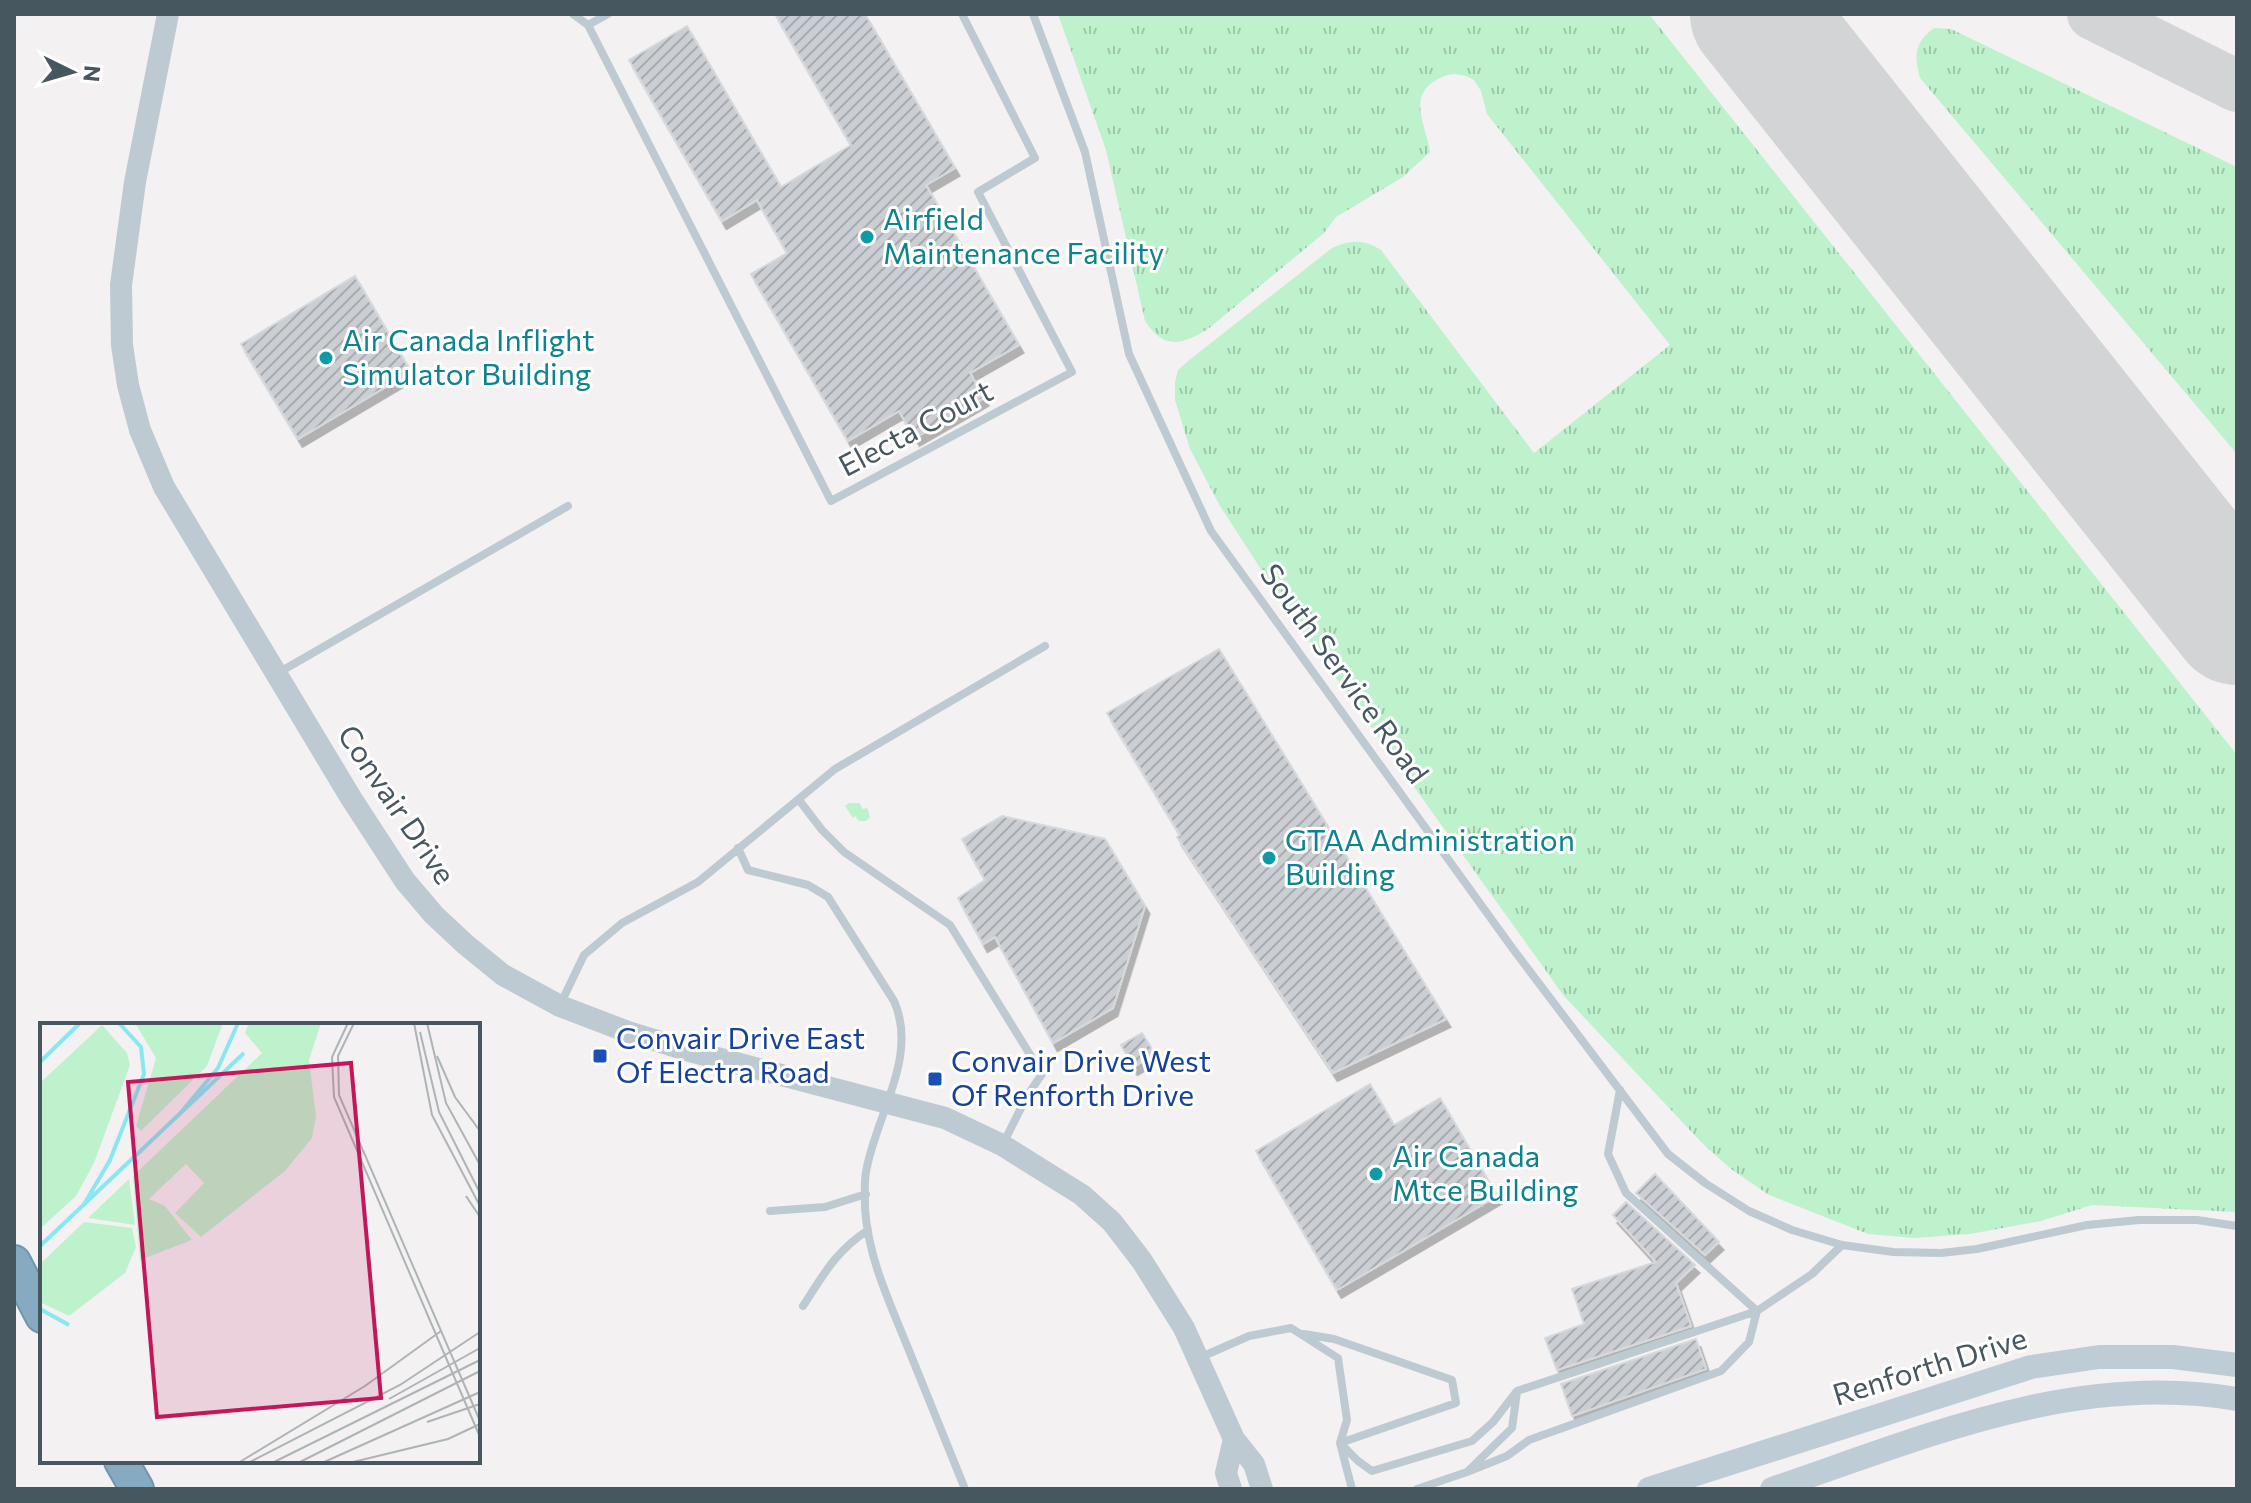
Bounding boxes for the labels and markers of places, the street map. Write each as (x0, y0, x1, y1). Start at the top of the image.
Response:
place label: Airfield Maintenance Facility (883, 199, 1164, 270)
marker: Airfield Maintenance Facility (858, 228, 876, 246)
place label: Air Canada Inflight Simulator Building (342, 320, 595, 391)
marker: Air Canada Inflight Simulator Building (317, 349, 335, 367)
place label: GTAA Administration Building (1285, 820, 1575, 891)
marker: GTAA Administration Building (1260, 849, 1278, 867)
place label: Convair Drive East Of Electra Road (616, 1018, 865, 1089)
place label: Convair Drive West Of Renforth Drive (951, 1041, 1211, 1112)
marker: Convair Drive East Of Electra Road (591, 1047, 609, 1065)
marker: Convair Drive West Of Renforth Drive (926, 1070, 944, 1088)
place label: Air Canada Mtce Building (1392, 1136, 1578, 1207)
marker: Air Canada Mtce Building (1367, 1165, 1385, 1183)

